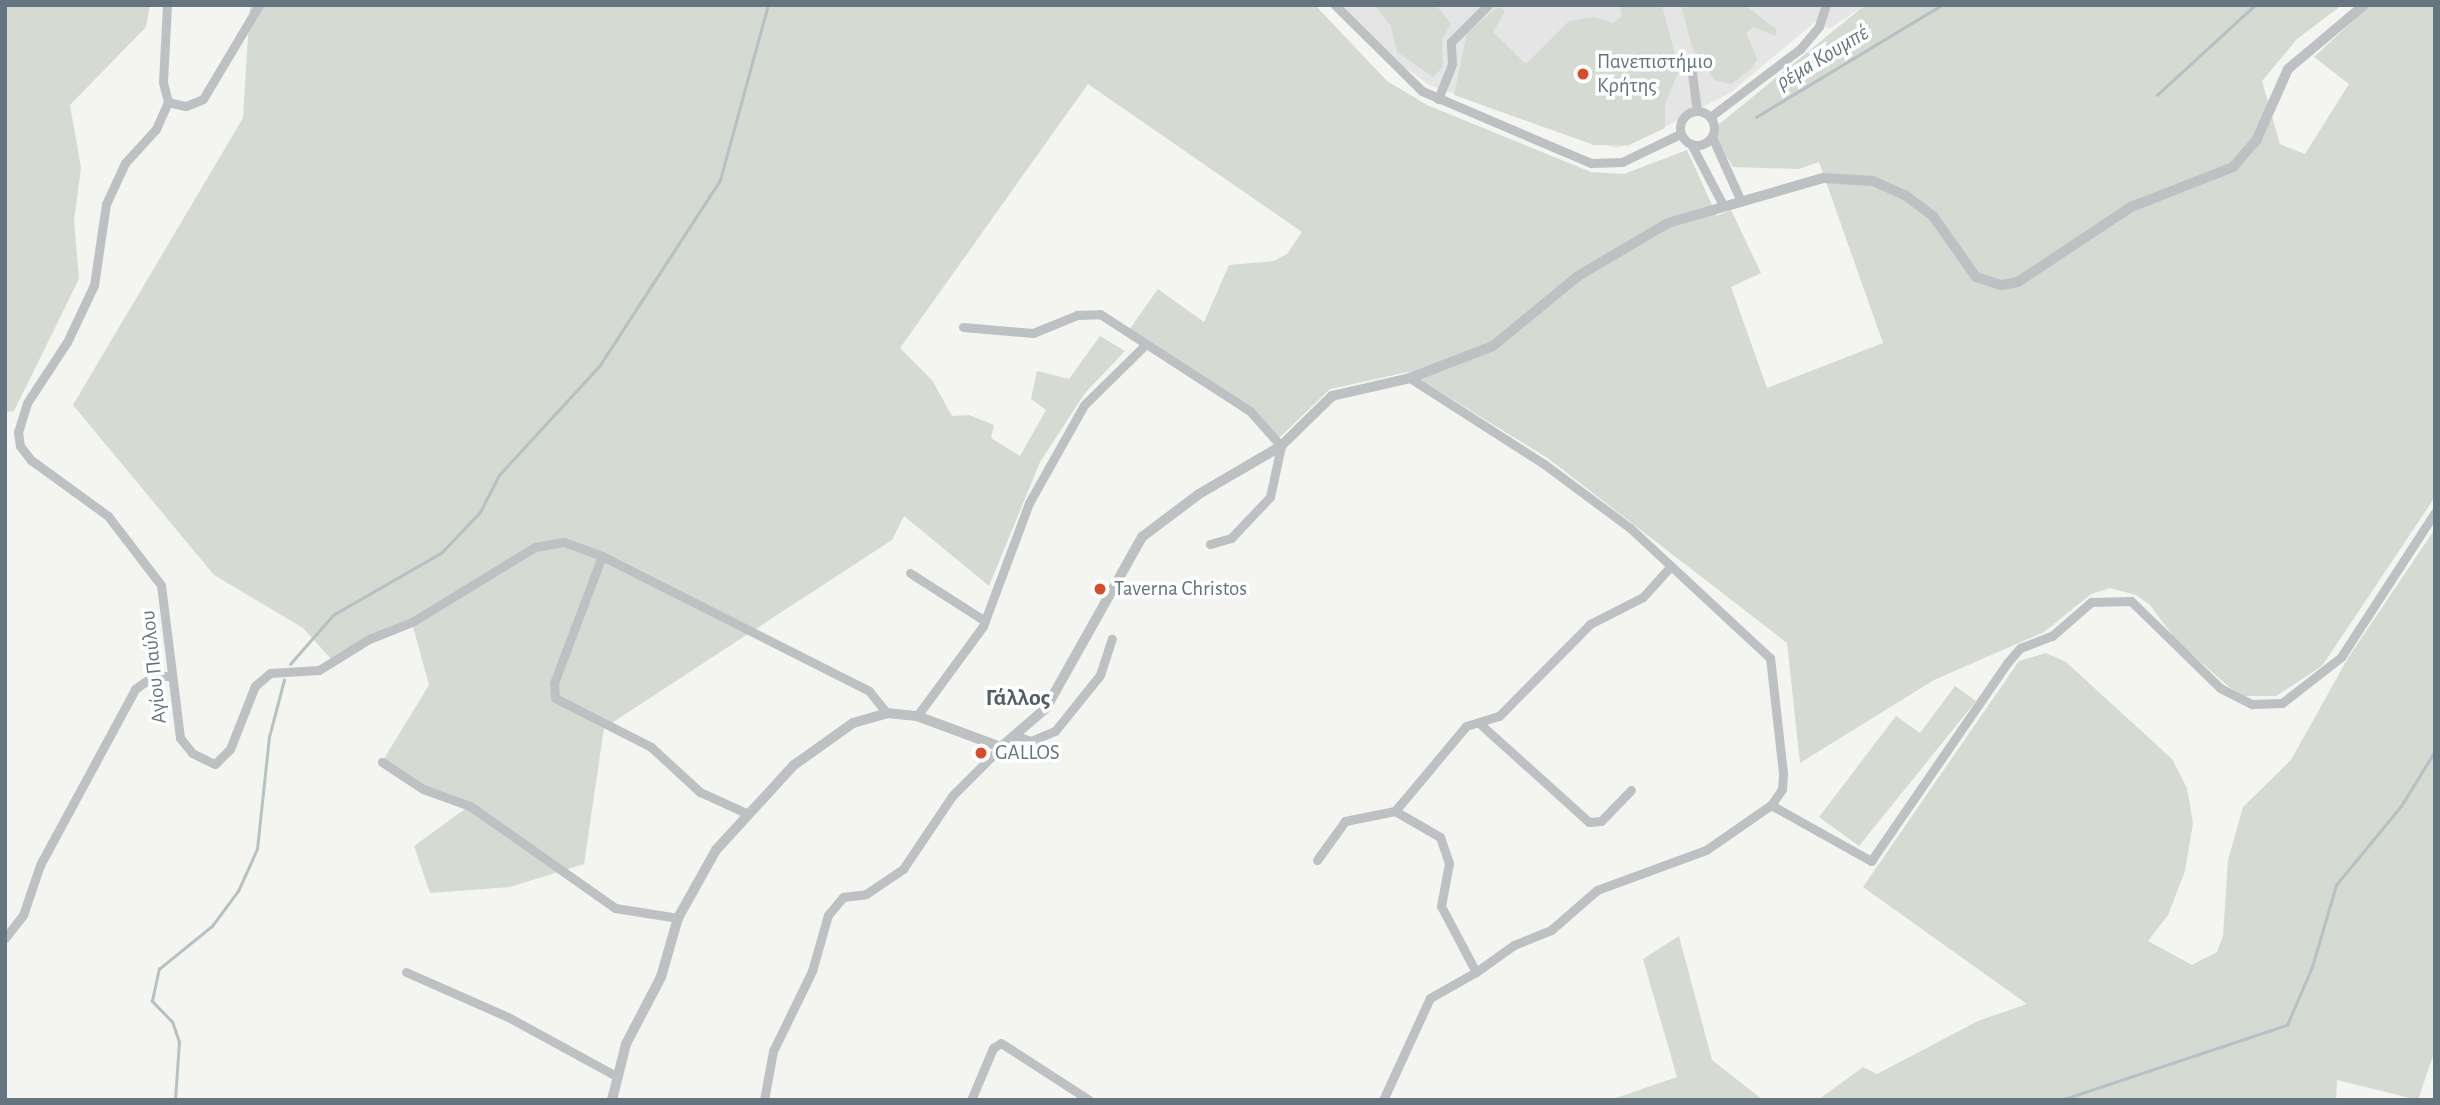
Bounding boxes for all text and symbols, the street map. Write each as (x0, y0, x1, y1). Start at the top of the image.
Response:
water label: ρέμα Κουμπέ (1772, 20, 1874, 96)
place label: Πανεπιστήμιο Κρήτης (1597, 49, 1713, 99)
marker: Πανεπιστήμιο Κρήτης (1575, 66, 1591, 82)
place label: Taverna Christos (1114, 576, 1247, 602)
marker: Taverna Christos (1092, 581, 1108, 597)
street label: Αγίου Παύλου (136, 609, 172, 725)
district label: Γάλλος (986, 685, 1050, 713)
place label: GALLOS (995, 740, 1060, 766)
marker: GALLOS (973, 745, 989, 761)

